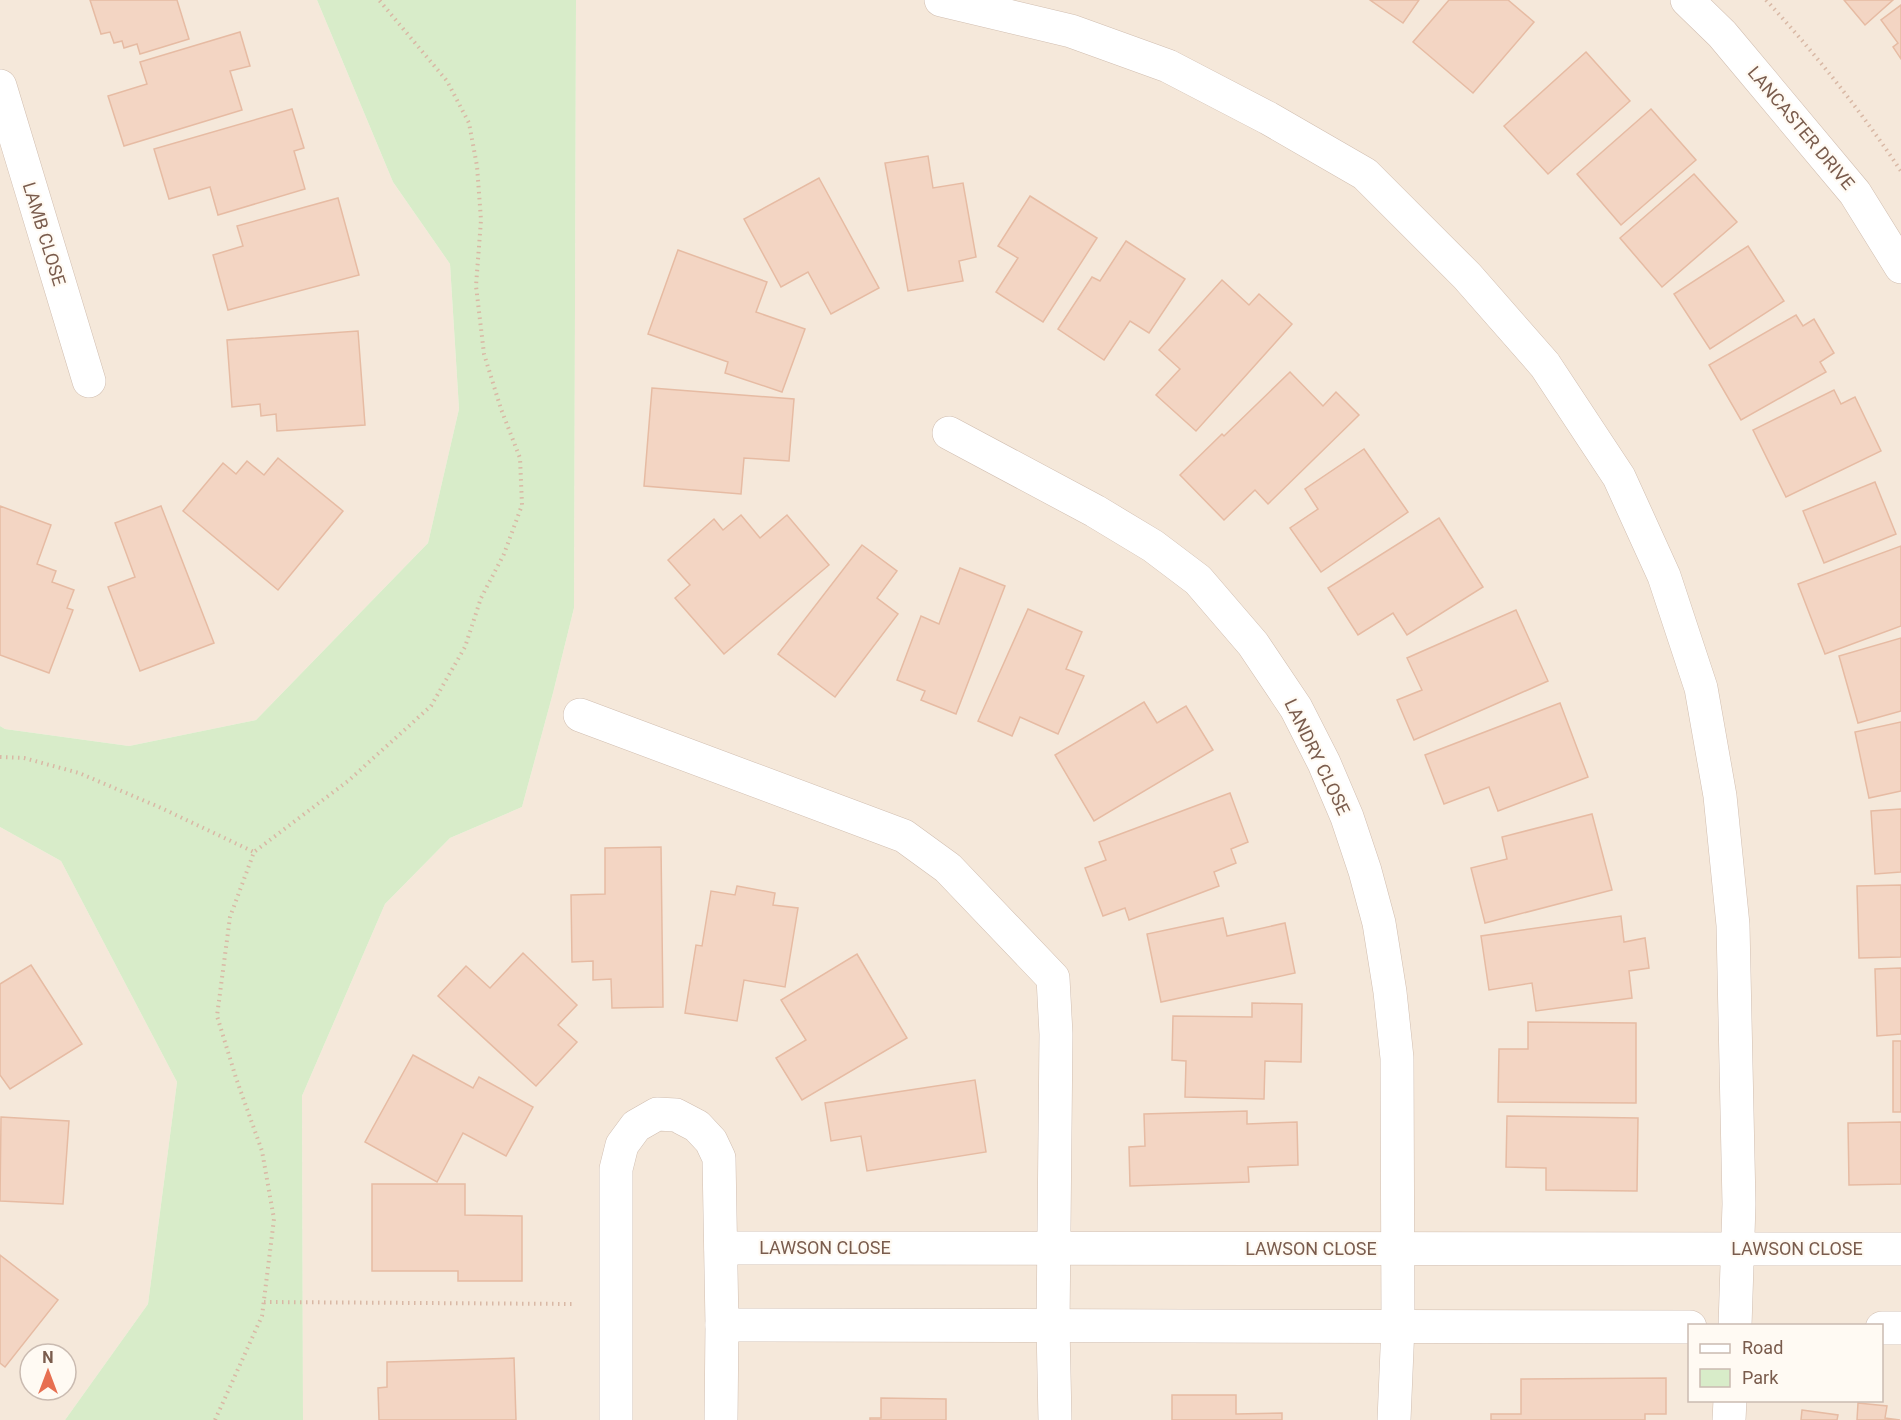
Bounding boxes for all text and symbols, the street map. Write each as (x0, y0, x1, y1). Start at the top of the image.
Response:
street label: LANCASTER DRIVE (1744, 62, 1859, 194)
street label: LAMB CLOSE (19, 180, 70, 288)
street label: LANDRY CLOSE (1280, 695, 1355, 818)
street label: LAWSON CLOSE (759, 1237, 891, 1258)
street label: LAWSON CLOSE (1245, 1238, 1377, 1259)
street label: LAWSON CLOSE (1731, 1238, 1863, 1259)
legend (1688, 1324, 1883, 1402)
text: Road (1742, 1337, 1783, 1358)
north arrow (18, 1342, 78, 1402)
text: N (42, 1348, 54, 1367)
text: Park (1742, 1367, 1779, 1388)

